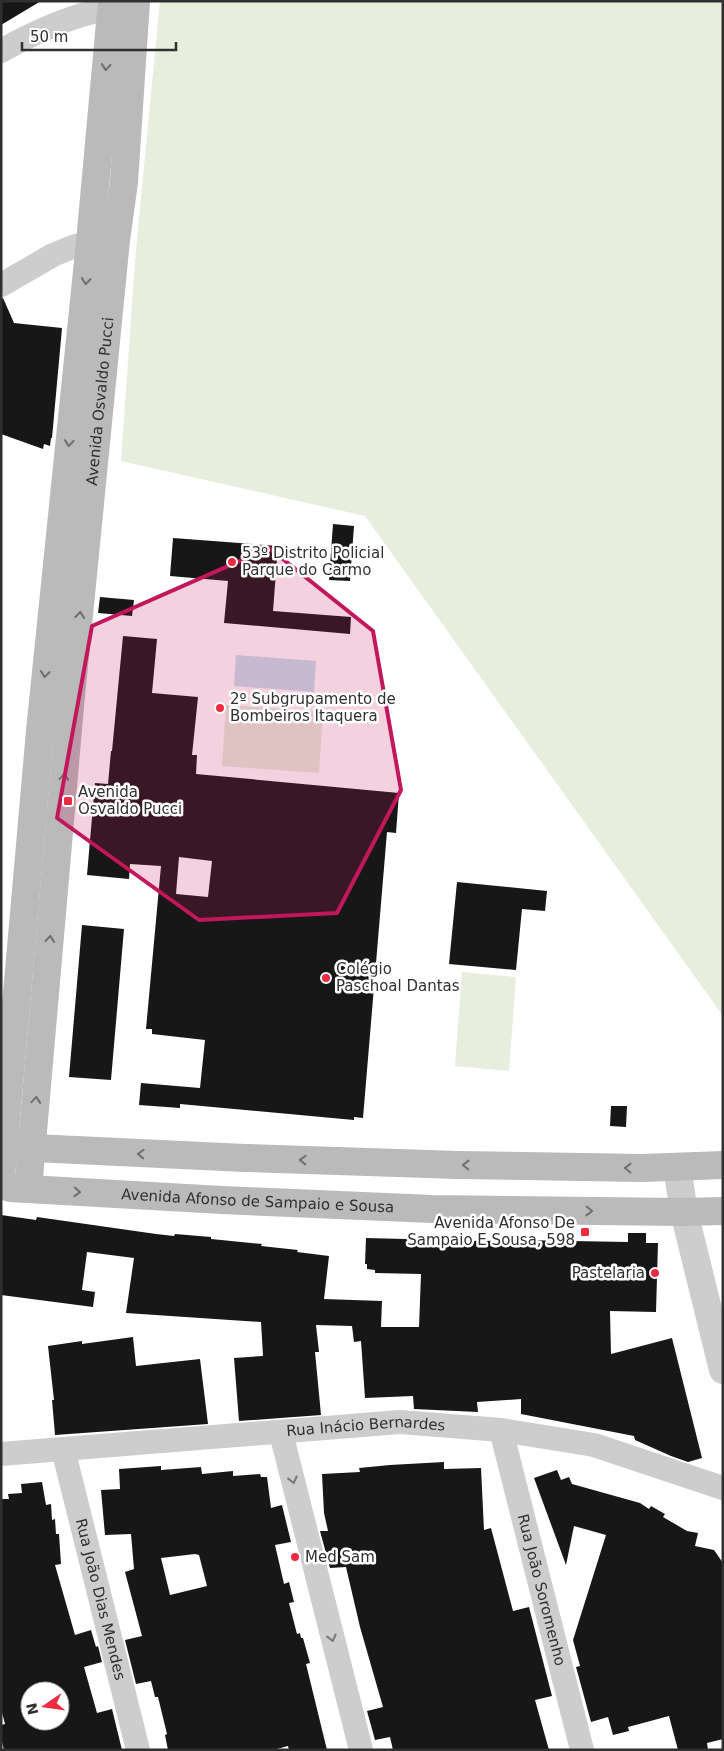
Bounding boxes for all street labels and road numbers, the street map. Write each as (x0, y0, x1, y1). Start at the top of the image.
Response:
street label: Avenida Osvaldo Pucci (83, 316, 117, 486)
street label: Avenida Afonso de Sampaio e Sousa (121, 1185, 395, 1216)
street label: Rua Inácio Bernardes (286, 1413, 446, 1440)
street label: Rua João Soromenho (514, 1512, 569, 1668)
street label: Rua João Dias Mendes (72, 1517, 129, 1682)

